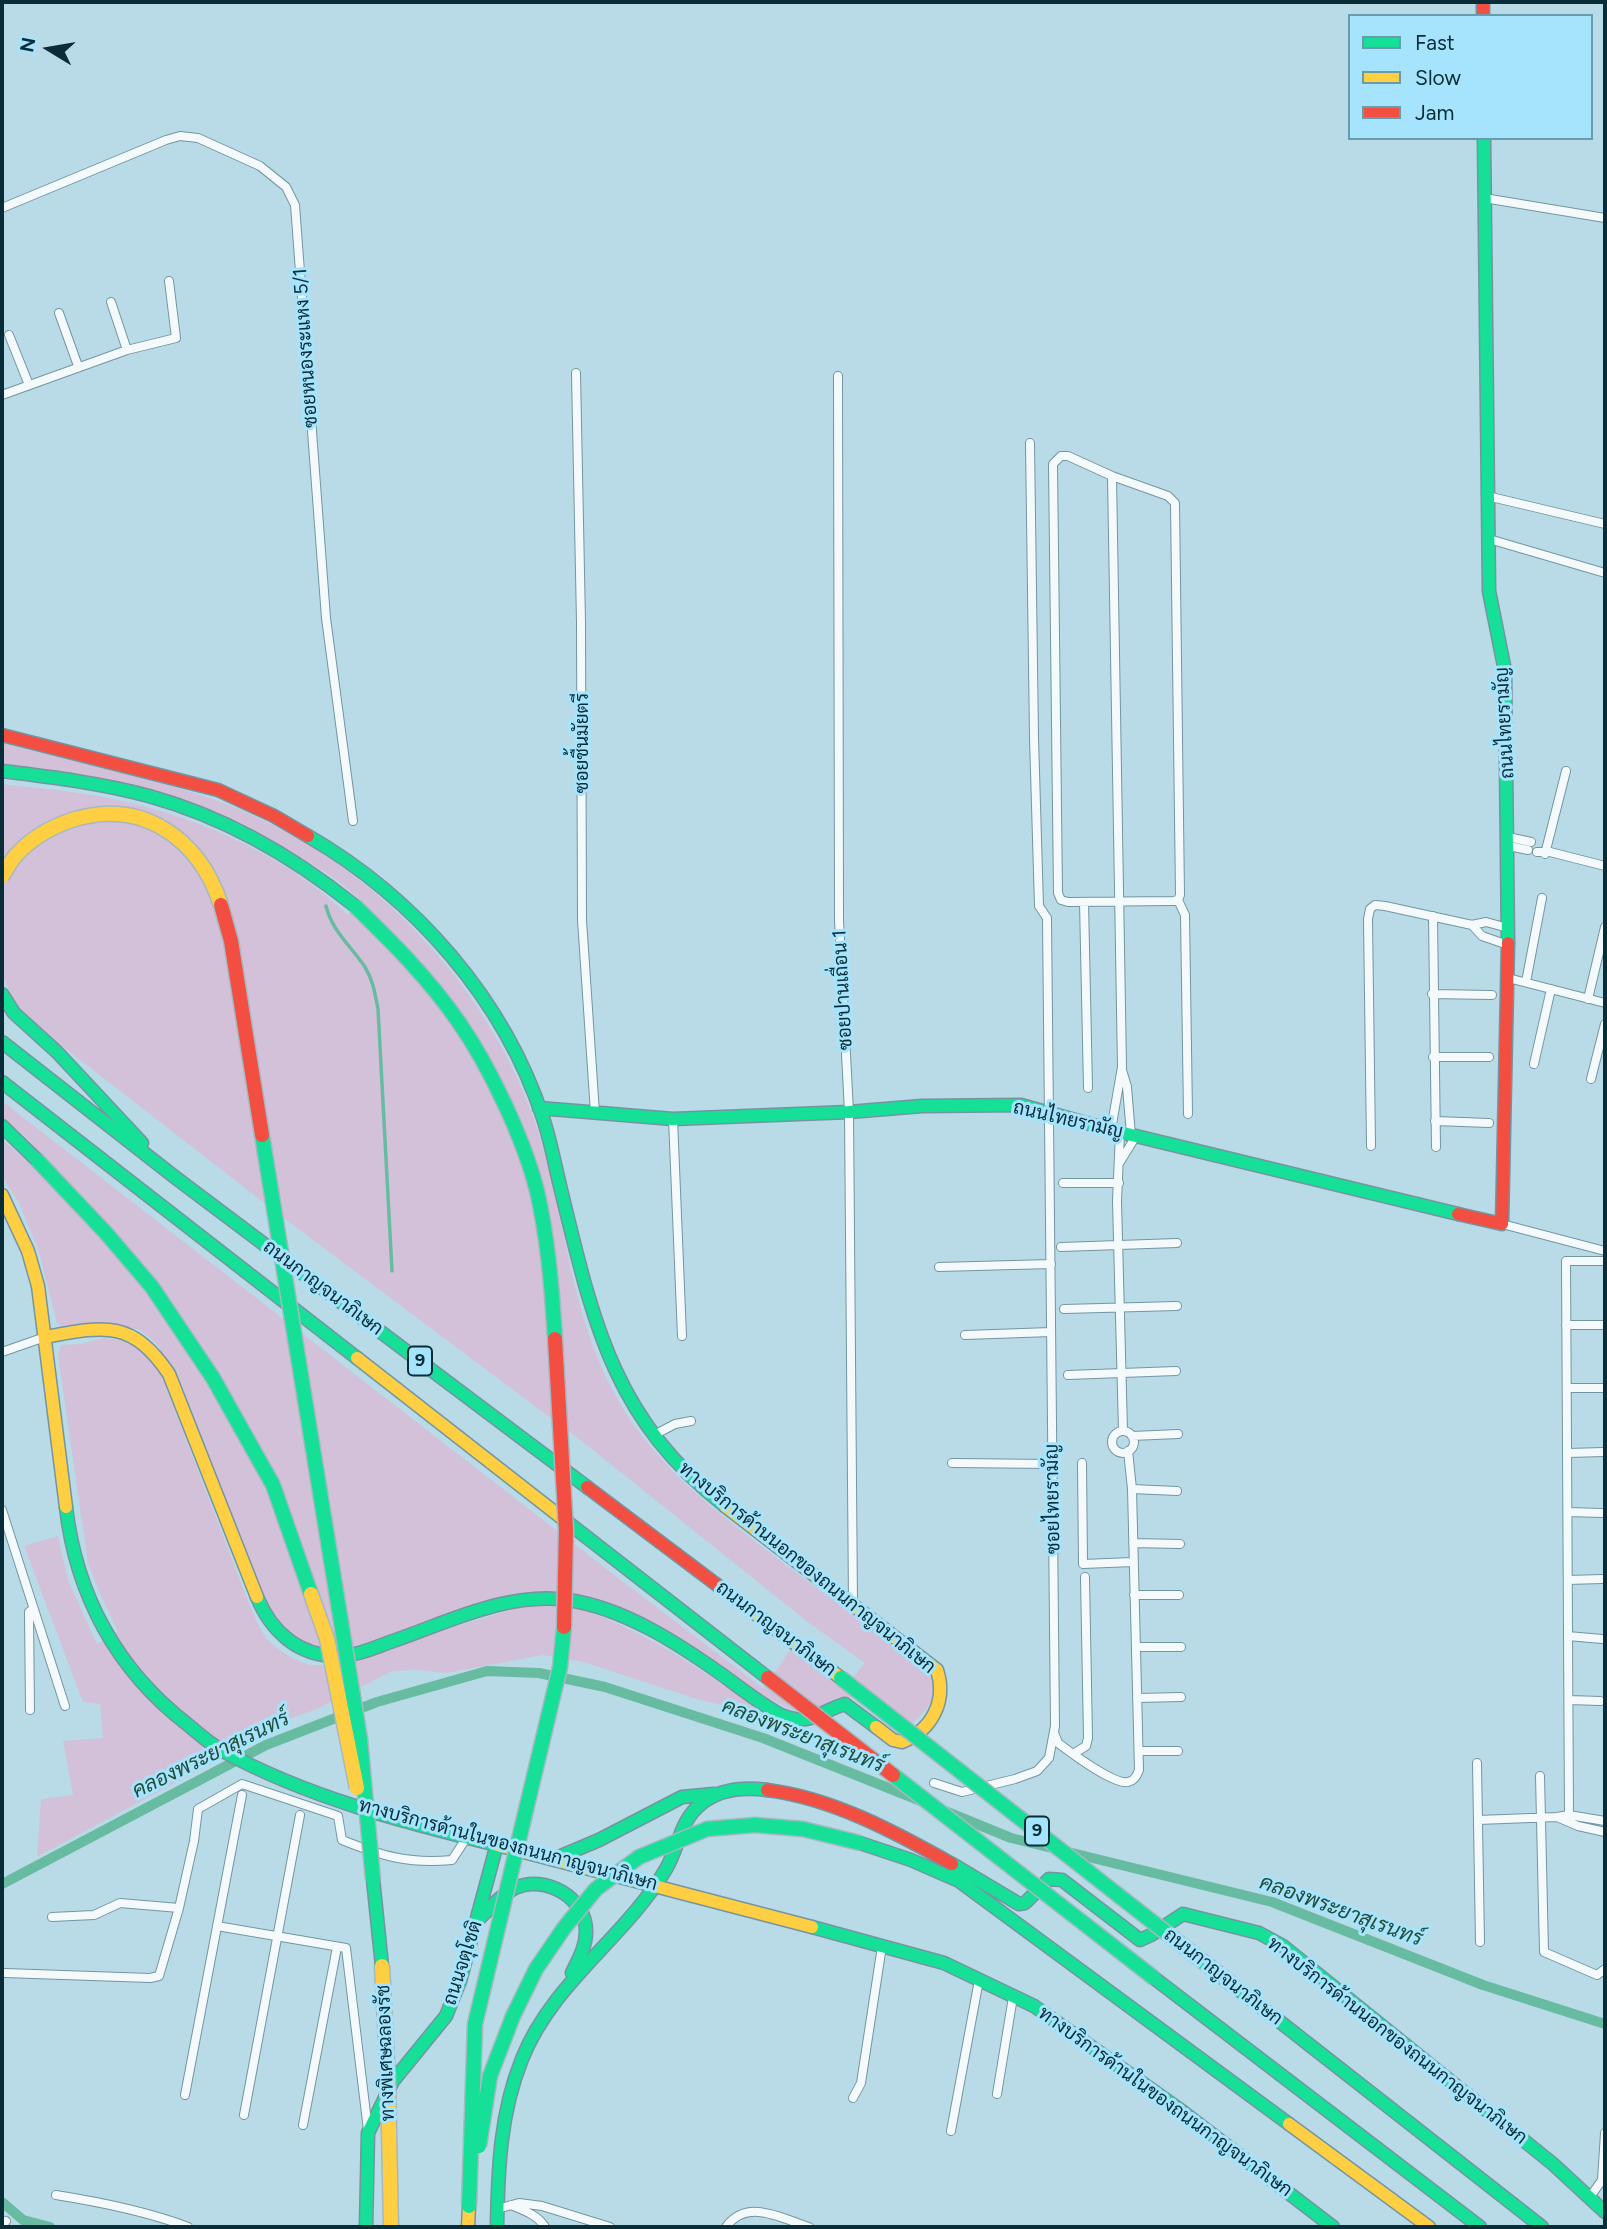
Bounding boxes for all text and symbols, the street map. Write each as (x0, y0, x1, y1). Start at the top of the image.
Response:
north arrow (14, 14, 84, 84)
legend (1348, 14, 1593, 140)
text: Fast (1415, 30, 1455, 55)
text: N (15, 35, 41, 54)
text: Slow (1415, 65, 1461, 90)
text: Jam (1415, 100, 1454, 125)
street label: ซอยหนองระแหง 5/1 (289, 268, 323, 428)
street label: ถนนไทยรามัญ (1491, 667, 1519, 779)
street label: ซอยชื้นมัยตรี (571, 693, 593, 793)
street label: ซอยปานเถื่อน 1 (828, 929, 858, 1051)
street label: ถนนไทยรามัญ (1011, 1096, 1125, 1144)
street label: ถนนกาญจนาภิเษก (258, 1235, 388, 1341)
road number: 9 (408, 1346, 432, 1376)
street label: ซอยไทยรามัญ (1041, 1444, 1065, 1554)
street label: ทางบริการด้านนอกของถนนกาญจนาภิเษก (674, 1457, 940, 1679)
street label: ถนนกาญจนาภิเษก (711, 1576, 841, 1682)
water label: คลองพระยาสุเรนทร์ (718, 1693, 888, 1779)
water label: คลองพระยาสุเรนทร์ (128, 1706, 294, 1804)
street label: ทางบริการด้านในของถนนกาญจนาภิเษก (356, 1794, 660, 1896)
road number: 9 (1025, 1816, 1049, 1845)
water label: คลองพระยาสุเรนทร์ (1256, 1870, 1426, 1952)
street label: ถนนจตุโชติ (439, 1918, 487, 2008)
street label: ถนนกาญจนาภิเษก (1159, 1924, 1287, 2030)
street label: ทางบริการด้านนอกของถนนกาญจนาภิเษก (1263, 1932, 1531, 2150)
street label: ทางพิเศษฉลองรัช (372, 1984, 400, 2122)
street label: ทางบริการด้านในของถนนกาญจนาภิเษก (1034, 2002, 1296, 2202)

